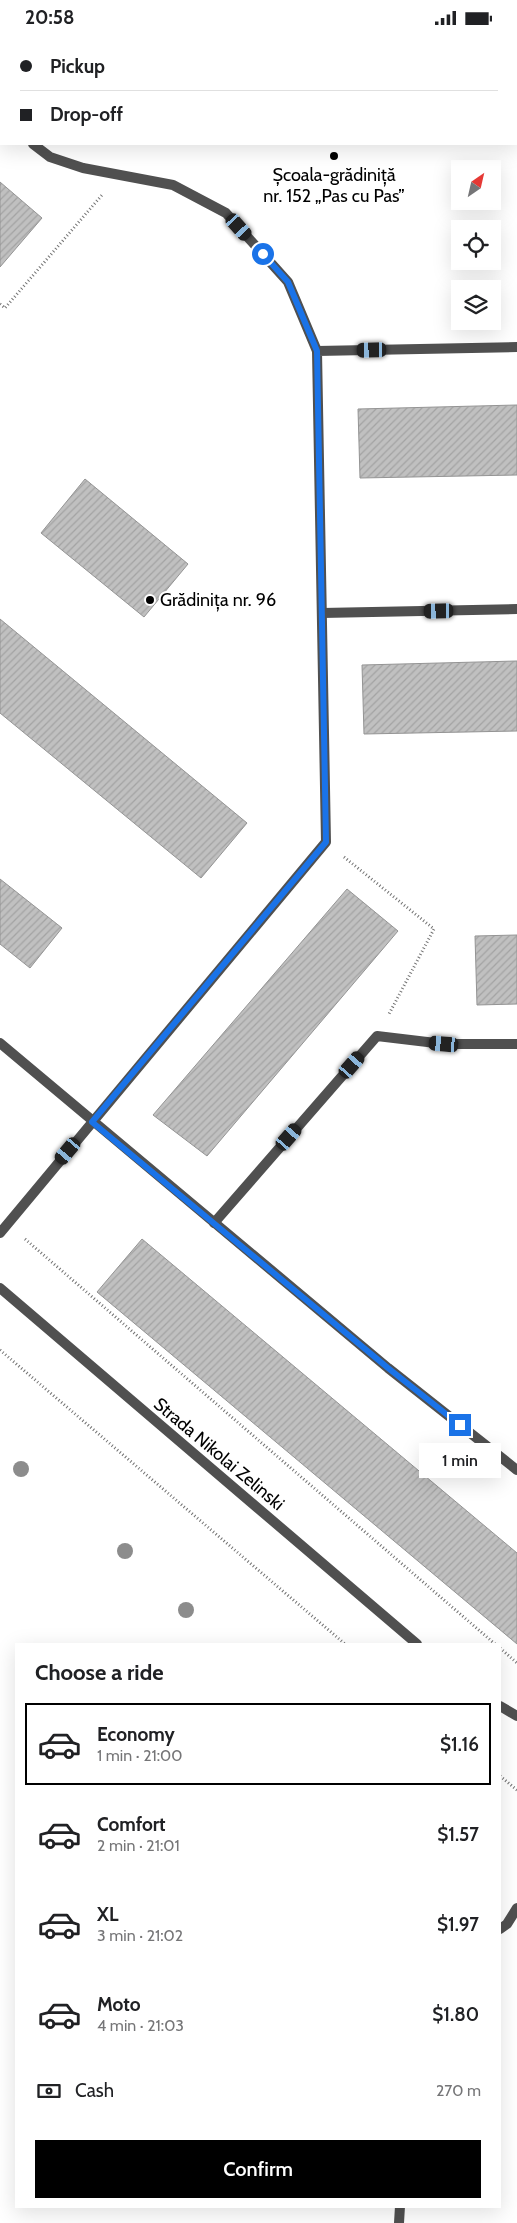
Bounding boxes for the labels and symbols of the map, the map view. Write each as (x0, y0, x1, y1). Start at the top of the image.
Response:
marker: Școala-grădiniță nr. 152 „Pas cu Pas” (328, 150, 340, 162)
north arrow (451, 160, 501, 210)
place label: Școala-grădiniță nr. 152 „Pas cu Pas” (263, 164, 405, 207)
car (223, 211, 254, 243)
route start (252, 243, 274, 265)
car (356, 342, 387, 358)
place label: Grădinița nr. 96 (160, 589, 276, 612)
marker: Grădinița nr. 96 (144, 594, 156, 606)
car (423, 603, 454, 619)
car (428, 1035, 459, 1053)
car (336, 1049, 367, 1081)
car (273, 1121, 304, 1153)
car (52, 1135, 83, 1167)
street label: Strada Nikolai Zelinski (149, 1393, 289, 1515)
route end (449, 1414, 471, 1436)
callout: 1 min (419, 1443, 501, 1477)

